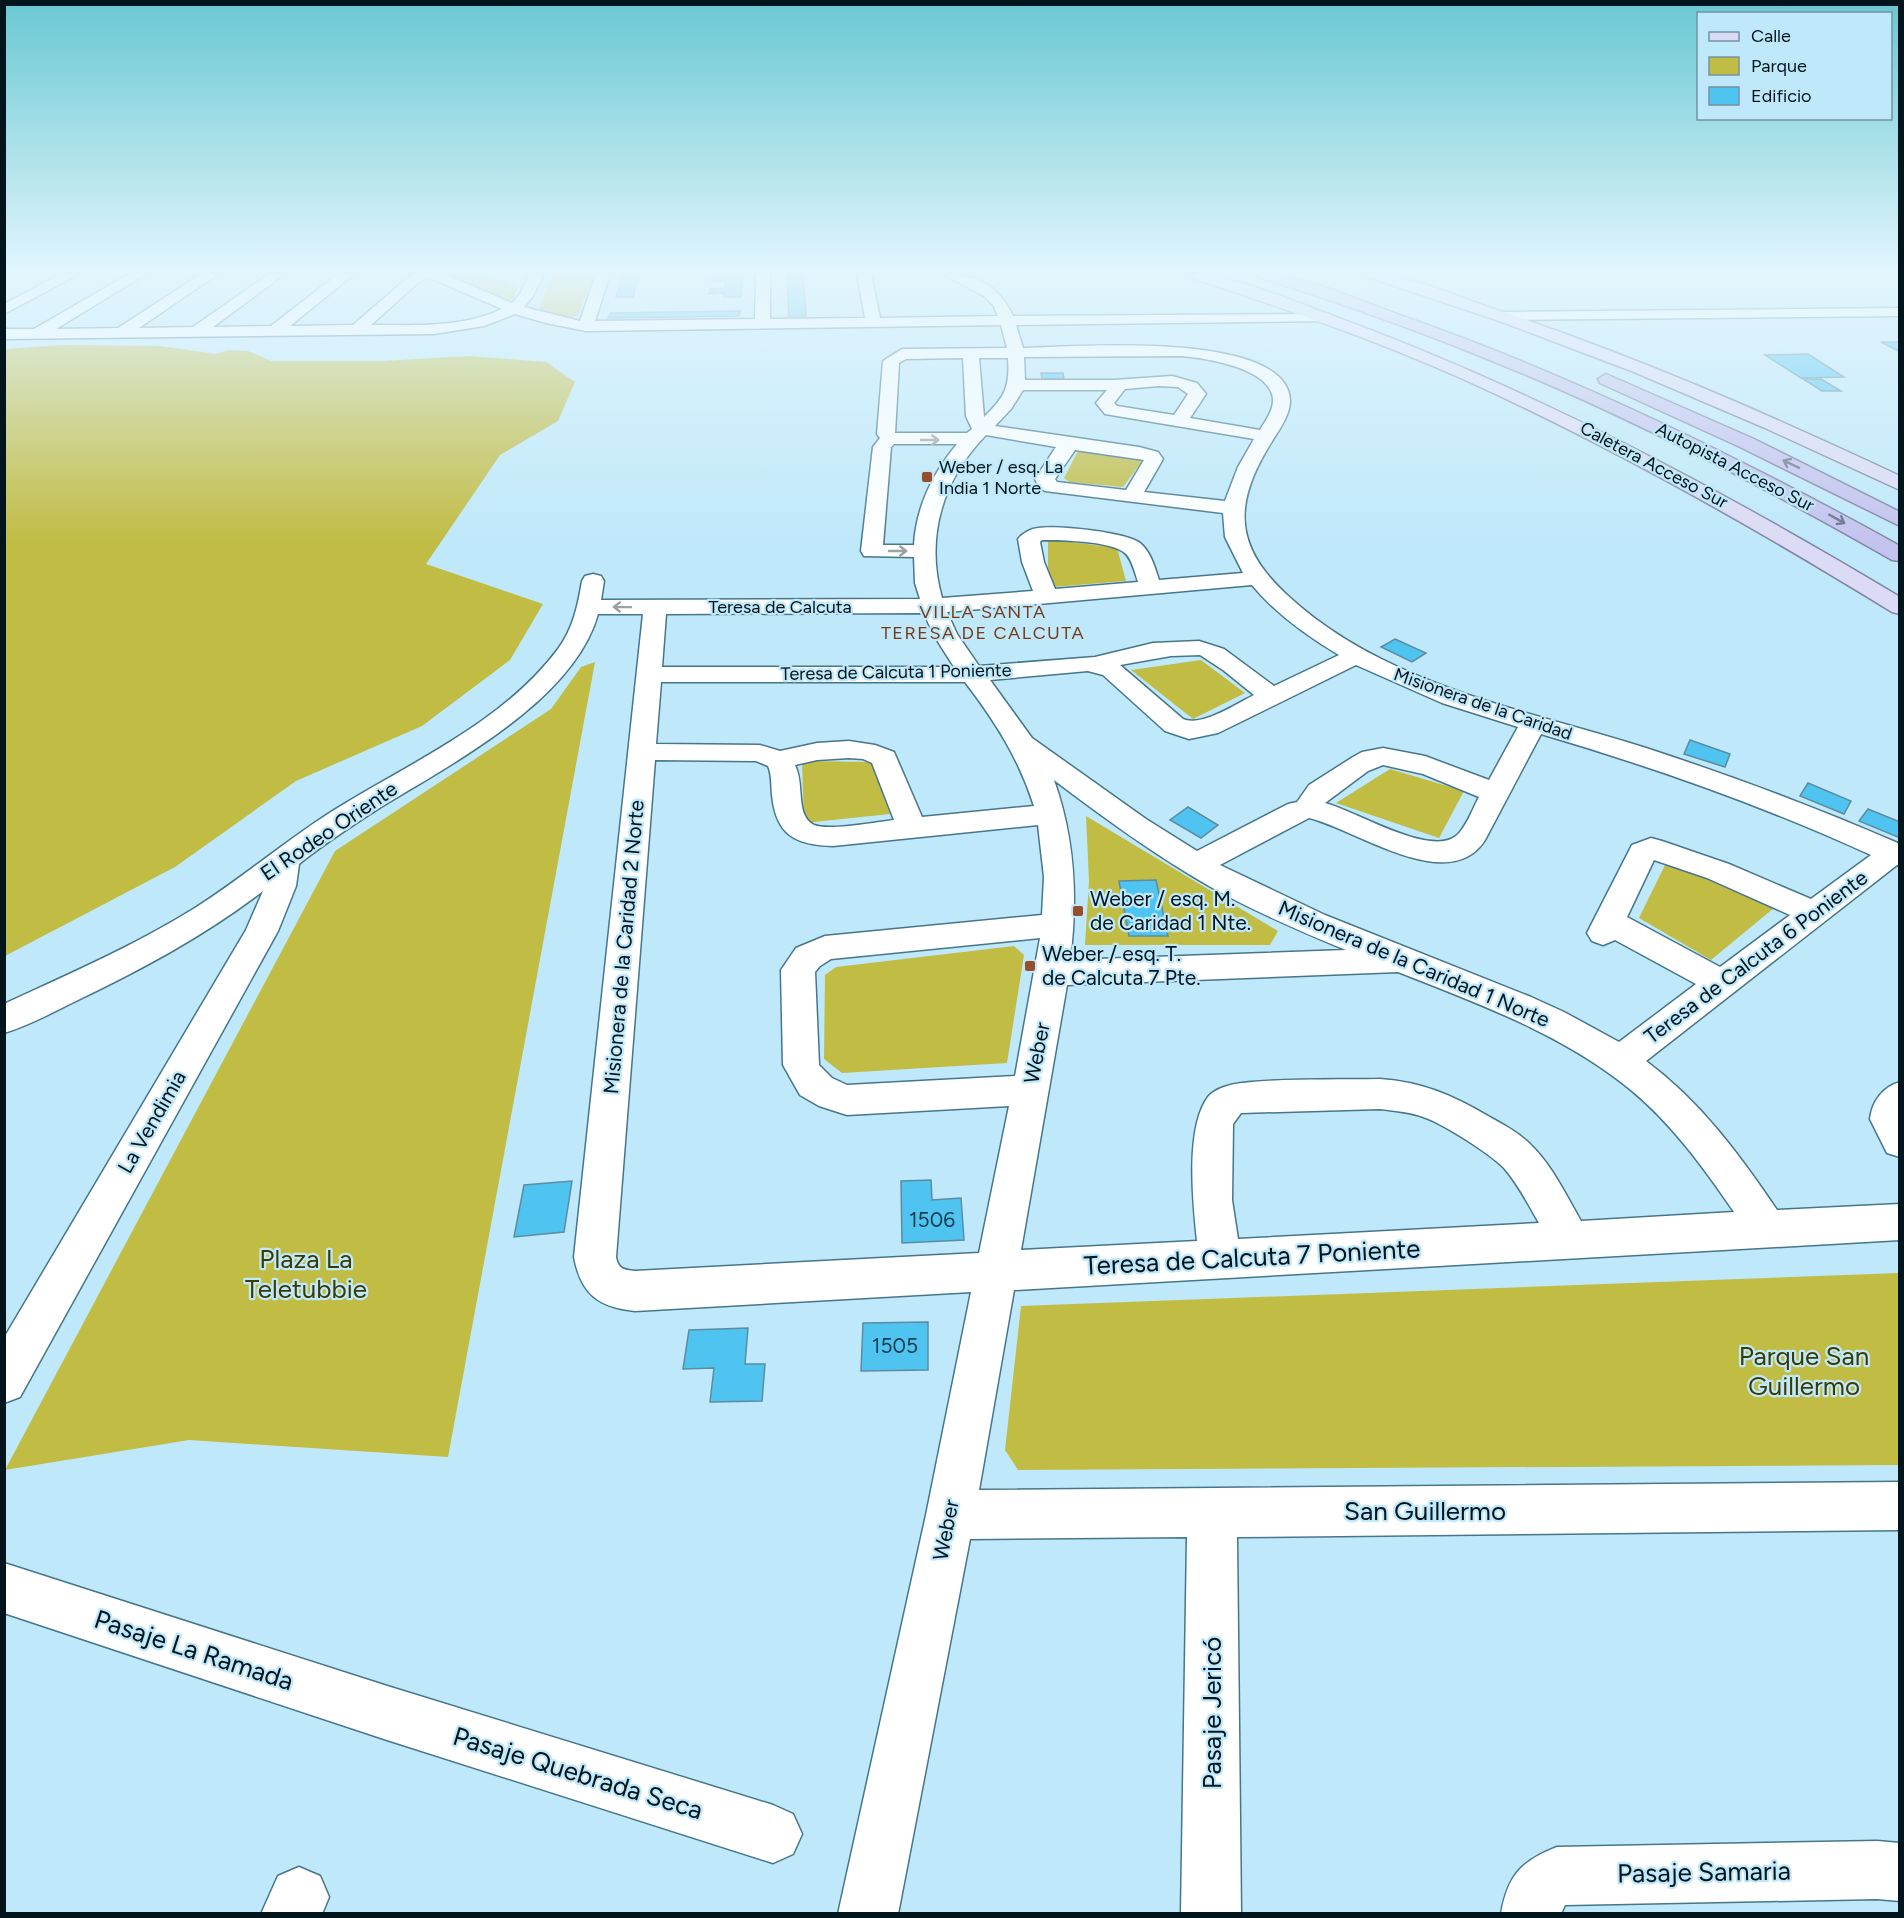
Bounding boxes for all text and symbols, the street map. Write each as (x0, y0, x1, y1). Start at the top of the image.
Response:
legend (1697, 12, 1892, 120)
text: Calle (1751, 25, 1791, 47)
text: Parque (1751, 55, 1807, 77)
text: Edificio (1751, 85, 1812, 107)
street label: Caletera Acceso Sur (1576, 417, 1732, 513)
street label: Autopista Acceso Sur (1652, 418, 1818, 516)
one-way arrow (920, 434, 940, 446)
place label: Weber / esq. La India 1 Norte (939, 456, 1063, 499)
one-way arrow (1783, 458, 1801, 470)
marker: Weber / esq. La India 1 Norte (920, 470, 934, 484)
one-way arrow (1828, 514, 1845, 526)
one-way arrow (887, 545, 907, 557)
street label: Teresa de Calcuta (708, 596, 852, 618)
one-way arrow (613, 601, 633, 613)
district label: VILLA SANTA TERESA DE CALCUTA (881, 601, 1085, 644)
street label: Teresa de Calcuta 1 Poniente (780, 659, 1012, 685)
street label: Misionera de la Caridad (1391, 663, 1575, 745)
street label: El Rodeo Oriente (256, 776, 402, 886)
street label: Misionera de la Caridad 2 Norte (598, 799, 649, 1095)
street label: Teresa de Calcuta 6 Poniente (1639, 865, 1872, 1049)
place label: Weber / esq. M. de Caridad 1 Nte. (1090, 886, 1251, 935)
street label: Misionera de la Caridad 1 Norte (1275, 895, 1554, 1032)
marker: Weber / esq. M. de Caridad 1 Nte. (1071, 904, 1085, 918)
place label: Weber / esq. T. de Calcuta 7 Pte. (1042, 941, 1201, 990)
marker: Weber / esq. T. de Calcuta 7 Pte. (1023, 959, 1037, 973)
street label: Weber (1018, 1020, 1055, 1086)
street label: La Vendimia (112, 1066, 191, 1178)
house number: 1506 (909, 1207, 955, 1232)
street label: Teresa de Calcuta 7 Poniente (1083, 1232, 1421, 1282)
park label: Plaza La Teletubbie (245, 1243, 367, 1305)
house number: 1505 (872, 1333, 918, 1358)
park label: Parque San Guillermo (1739, 1340, 1869, 1402)
street label: San Guillermo (1344, 1495, 1506, 1527)
street label: Weber (927, 1497, 964, 1563)
street label: Pasaje La Ramada (90, 1603, 298, 1697)
street label: Pasaje Jericó (1196, 1637, 1228, 1789)
street label: Pasaje Quebrada Seca (449, 1720, 707, 1826)
street label: Pasaje Samaria (1617, 1854, 1791, 1890)

